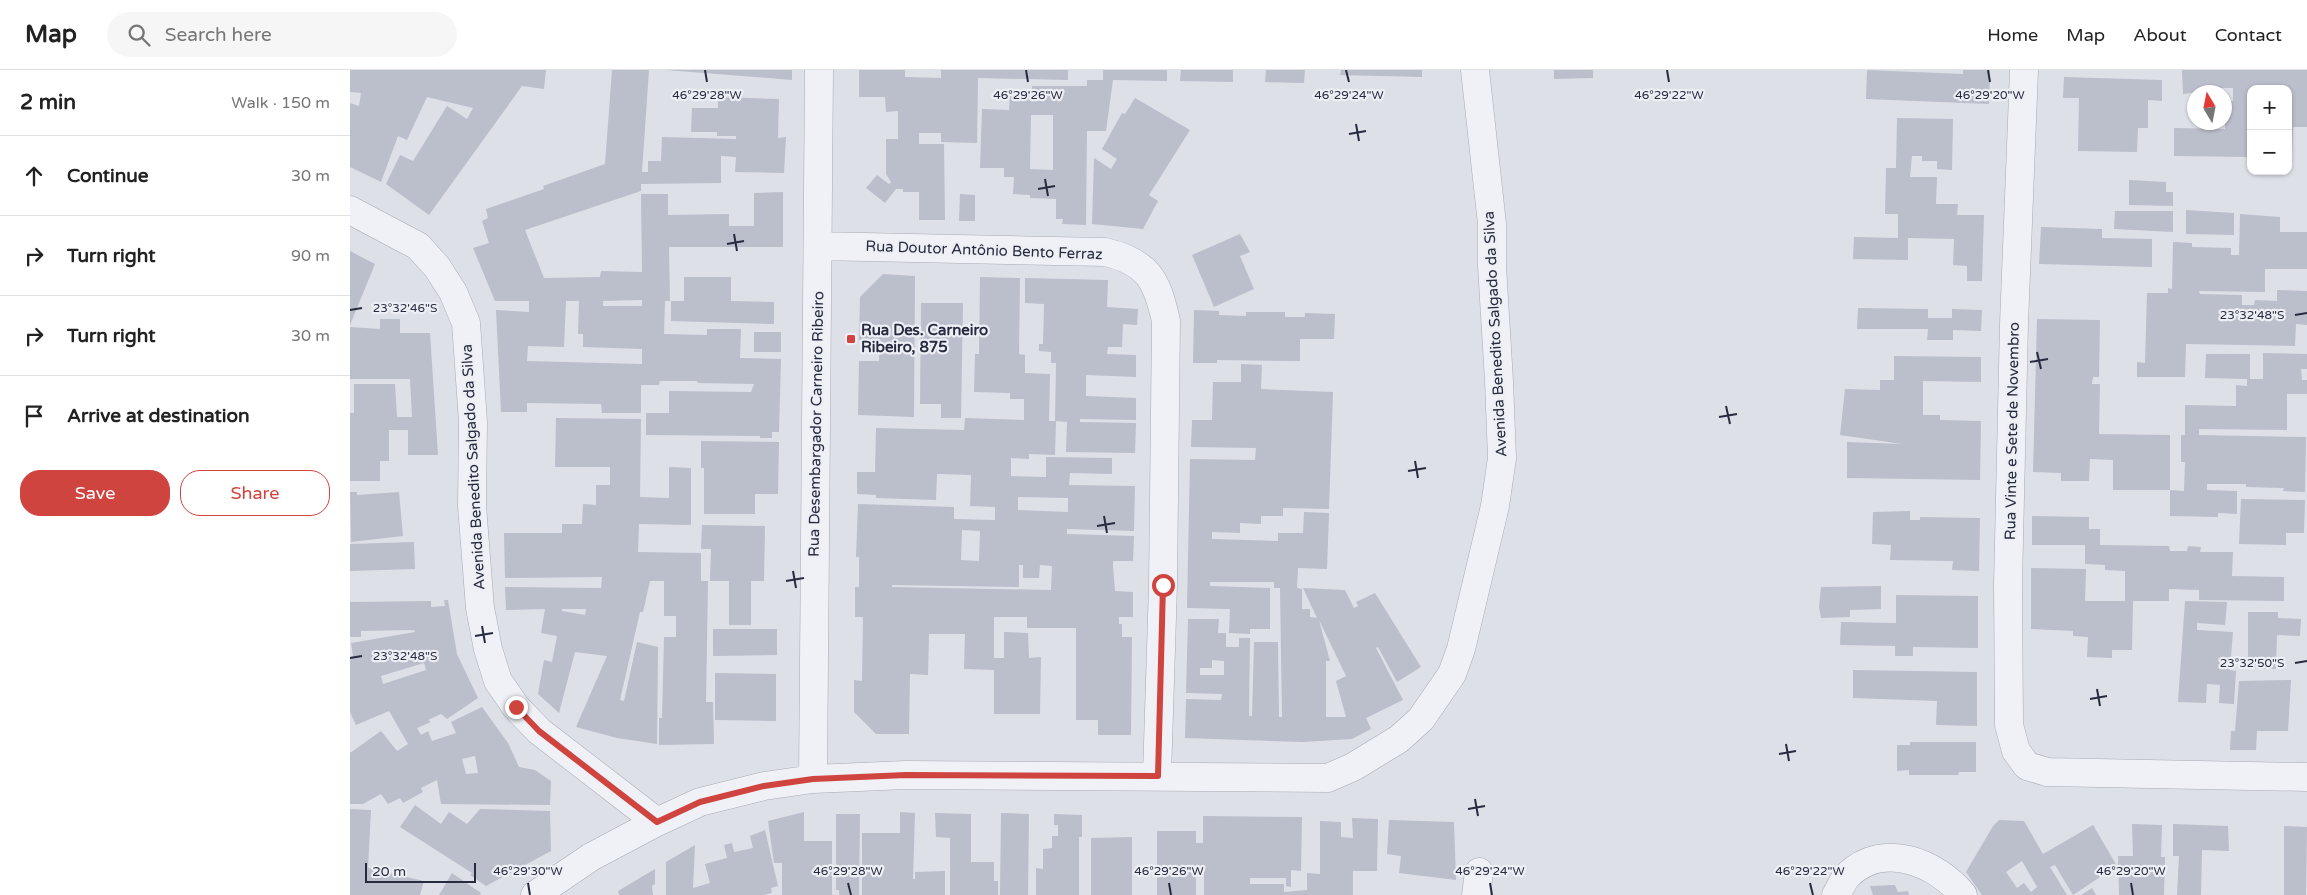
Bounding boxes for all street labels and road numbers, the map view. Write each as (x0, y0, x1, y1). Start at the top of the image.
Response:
street label: Avenida Benedito Salgado da Silva (1480, 211, 1510, 457)
street label: Rua Doutor Antônio Bento Ferraz (865, 237, 1103, 263)
street label: Rua Desembargador Carneiro Ribeiro (805, 291, 827, 557)
street label: Rua Vinte e Sete de Novembro (2001, 322, 2023, 540)
street label: Avenida Benedito Salgado da Silva (458, 344, 488, 590)

